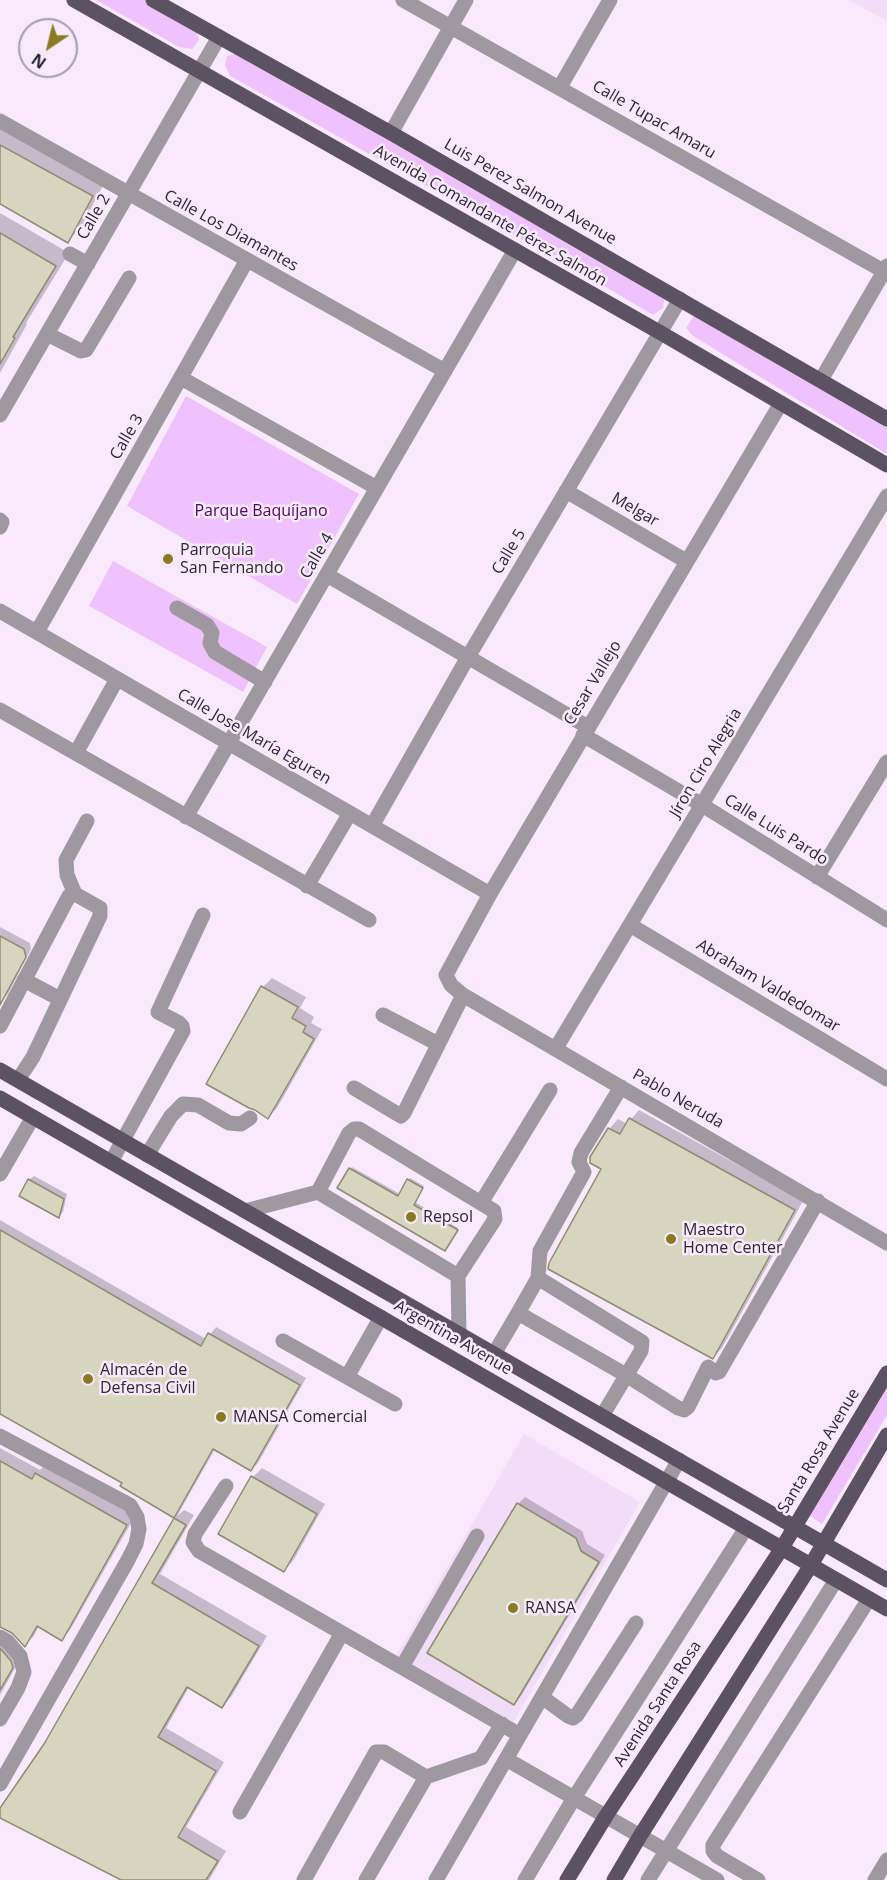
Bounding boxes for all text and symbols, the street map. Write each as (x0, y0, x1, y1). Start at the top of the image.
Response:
north arrow (18, 18, 78, 78)
text: N (27, 48, 50, 74)
street label: Calle Tupac Amaru (589, 77, 719, 163)
street label: Luis Perez Salmon Avenue (441, 135, 619, 249)
street label: Avenida Comandante Pérez Salmón (370, 141, 610, 291)
street label: Calle Los Diamantes (161, 186, 301, 276)
street label: Calle 2 (73, 191, 115, 243)
street label: Calle 3 (106, 411, 148, 463)
street label: Melgar (608, 489, 662, 531)
park label: Parque Baquíjano (194, 501, 328, 521)
street label: Calle 5 (488, 526, 530, 578)
street label: Calle 4 (296, 530, 338, 582)
place label: Parroquia San Fernando (180, 540, 283, 578)
marker: Parroquia San Fernando (161, 552, 175, 566)
street label: Cesar Vallejo (560, 637, 626, 729)
street label: Calle Jose María Eguren (174, 685, 334, 789)
street label: Jíron Ciro Alegria (666, 705, 746, 821)
street label: Calle Luis Pardo (721, 790, 831, 870)
street label: Abraham Valdedomar (693, 936, 843, 1036)
street label: Pablo Neruda (629, 1065, 727, 1133)
place label: Repsol (423, 1207, 473, 1227)
marker: Repsol (404, 1210, 418, 1224)
place label: Maestro Home Center (683, 1220, 782, 1258)
marker: Maestro Home Center (664, 1232, 678, 1246)
street label: Argentina Avenue (391, 1297, 515, 1379)
place label: Almacén de Defensa Civil (100, 1360, 196, 1398)
marker: Almacén de Defensa Civil (81, 1372, 95, 1386)
street label: Santa Rosa Avenue (774, 1385, 864, 1517)
place label: MANSA Comercial (233, 1407, 367, 1427)
marker: MANSA Comercial (214, 1410, 228, 1424)
place label: RANSA (525, 1598, 576, 1618)
marker: RANSA (506, 1601, 520, 1615)
street label: Avenida Santa Rosa (610, 1638, 706, 1770)

